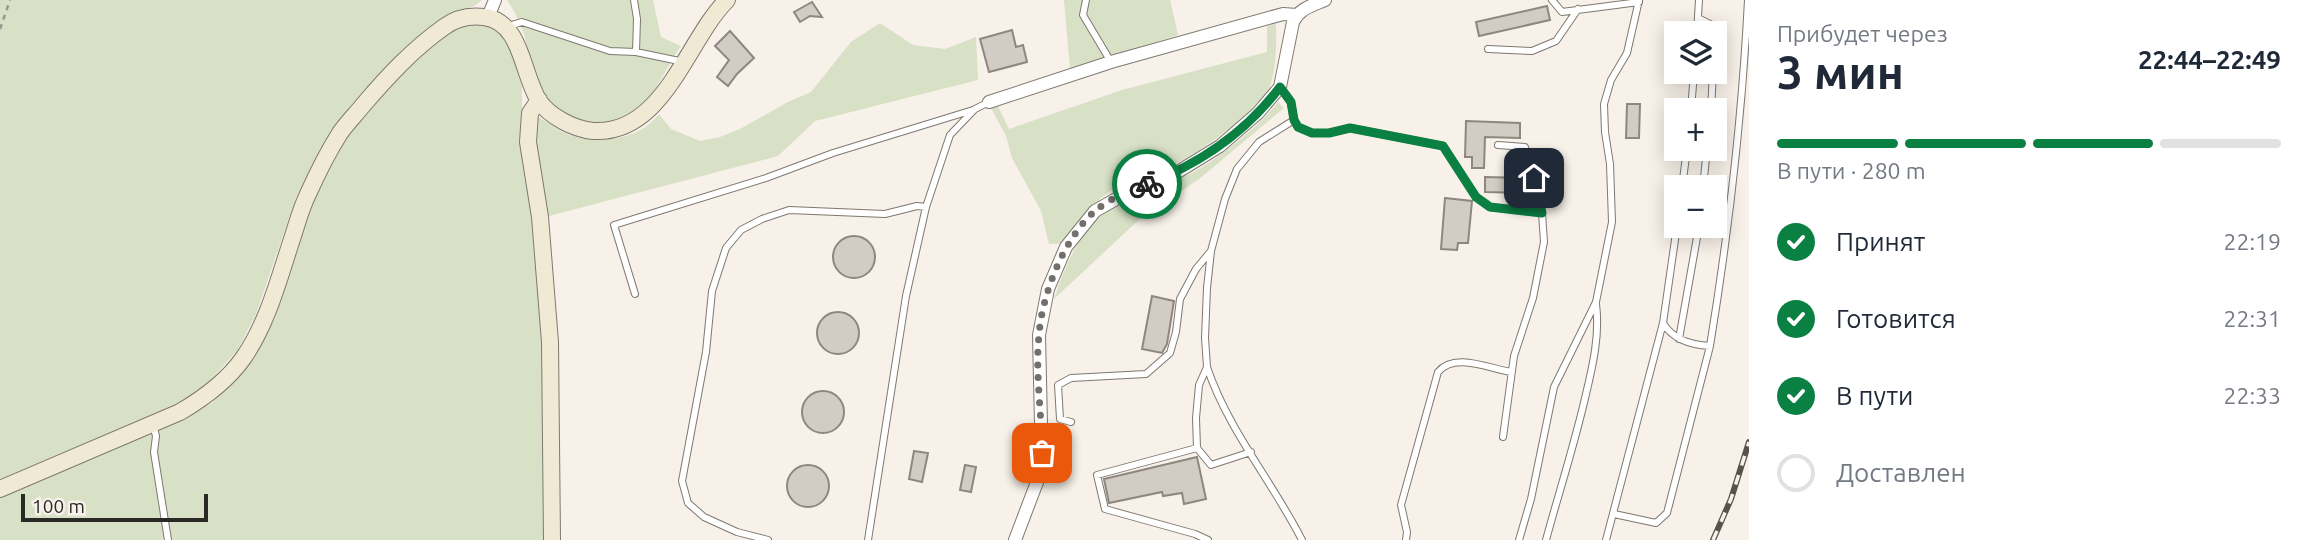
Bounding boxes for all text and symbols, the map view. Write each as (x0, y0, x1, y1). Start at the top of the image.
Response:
map controls (1664, 21, 1727, 238)
button: layers (1664, 21, 1727, 84)
text: Прибудет через (1777, 21, 1948, 46)
text: 22:44–22:49 (2138, 45, 2281, 74)
text: 3 мин (1777, 46, 1904, 98)
button: + (1664, 98, 1727, 161)
pin (1504, 148, 1564, 208)
courier (1112, 149, 1182, 219)
text: В пути · 280 m (1777, 158, 1926, 183)
icon: home (1515, 159, 1553, 197)
icon: bike (1128, 165, 1166, 203)
button: − (1664, 175, 1727, 238)
icon: check (1777, 223, 1815, 261)
text: Принят (1836, 227, 1925, 256)
text: 22:19 (2223, 229, 2281, 254)
icon: check (1777, 300, 1815, 338)
text: Готовится (1836, 304, 1956, 333)
text: 22:31 (2223, 306, 2281, 331)
icon: check (1777, 377, 1815, 415)
text: В пути (1836, 381, 1913, 410)
text: 22:33 (2223, 383, 2281, 408)
pin (1012, 423, 1072, 483)
icon: bag (1023, 434, 1061, 472)
text: Доставлен (1836, 458, 1966, 487)
scale bar (21, 491, 208, 523)
text: 100 m (32, 495, 85, 517)

